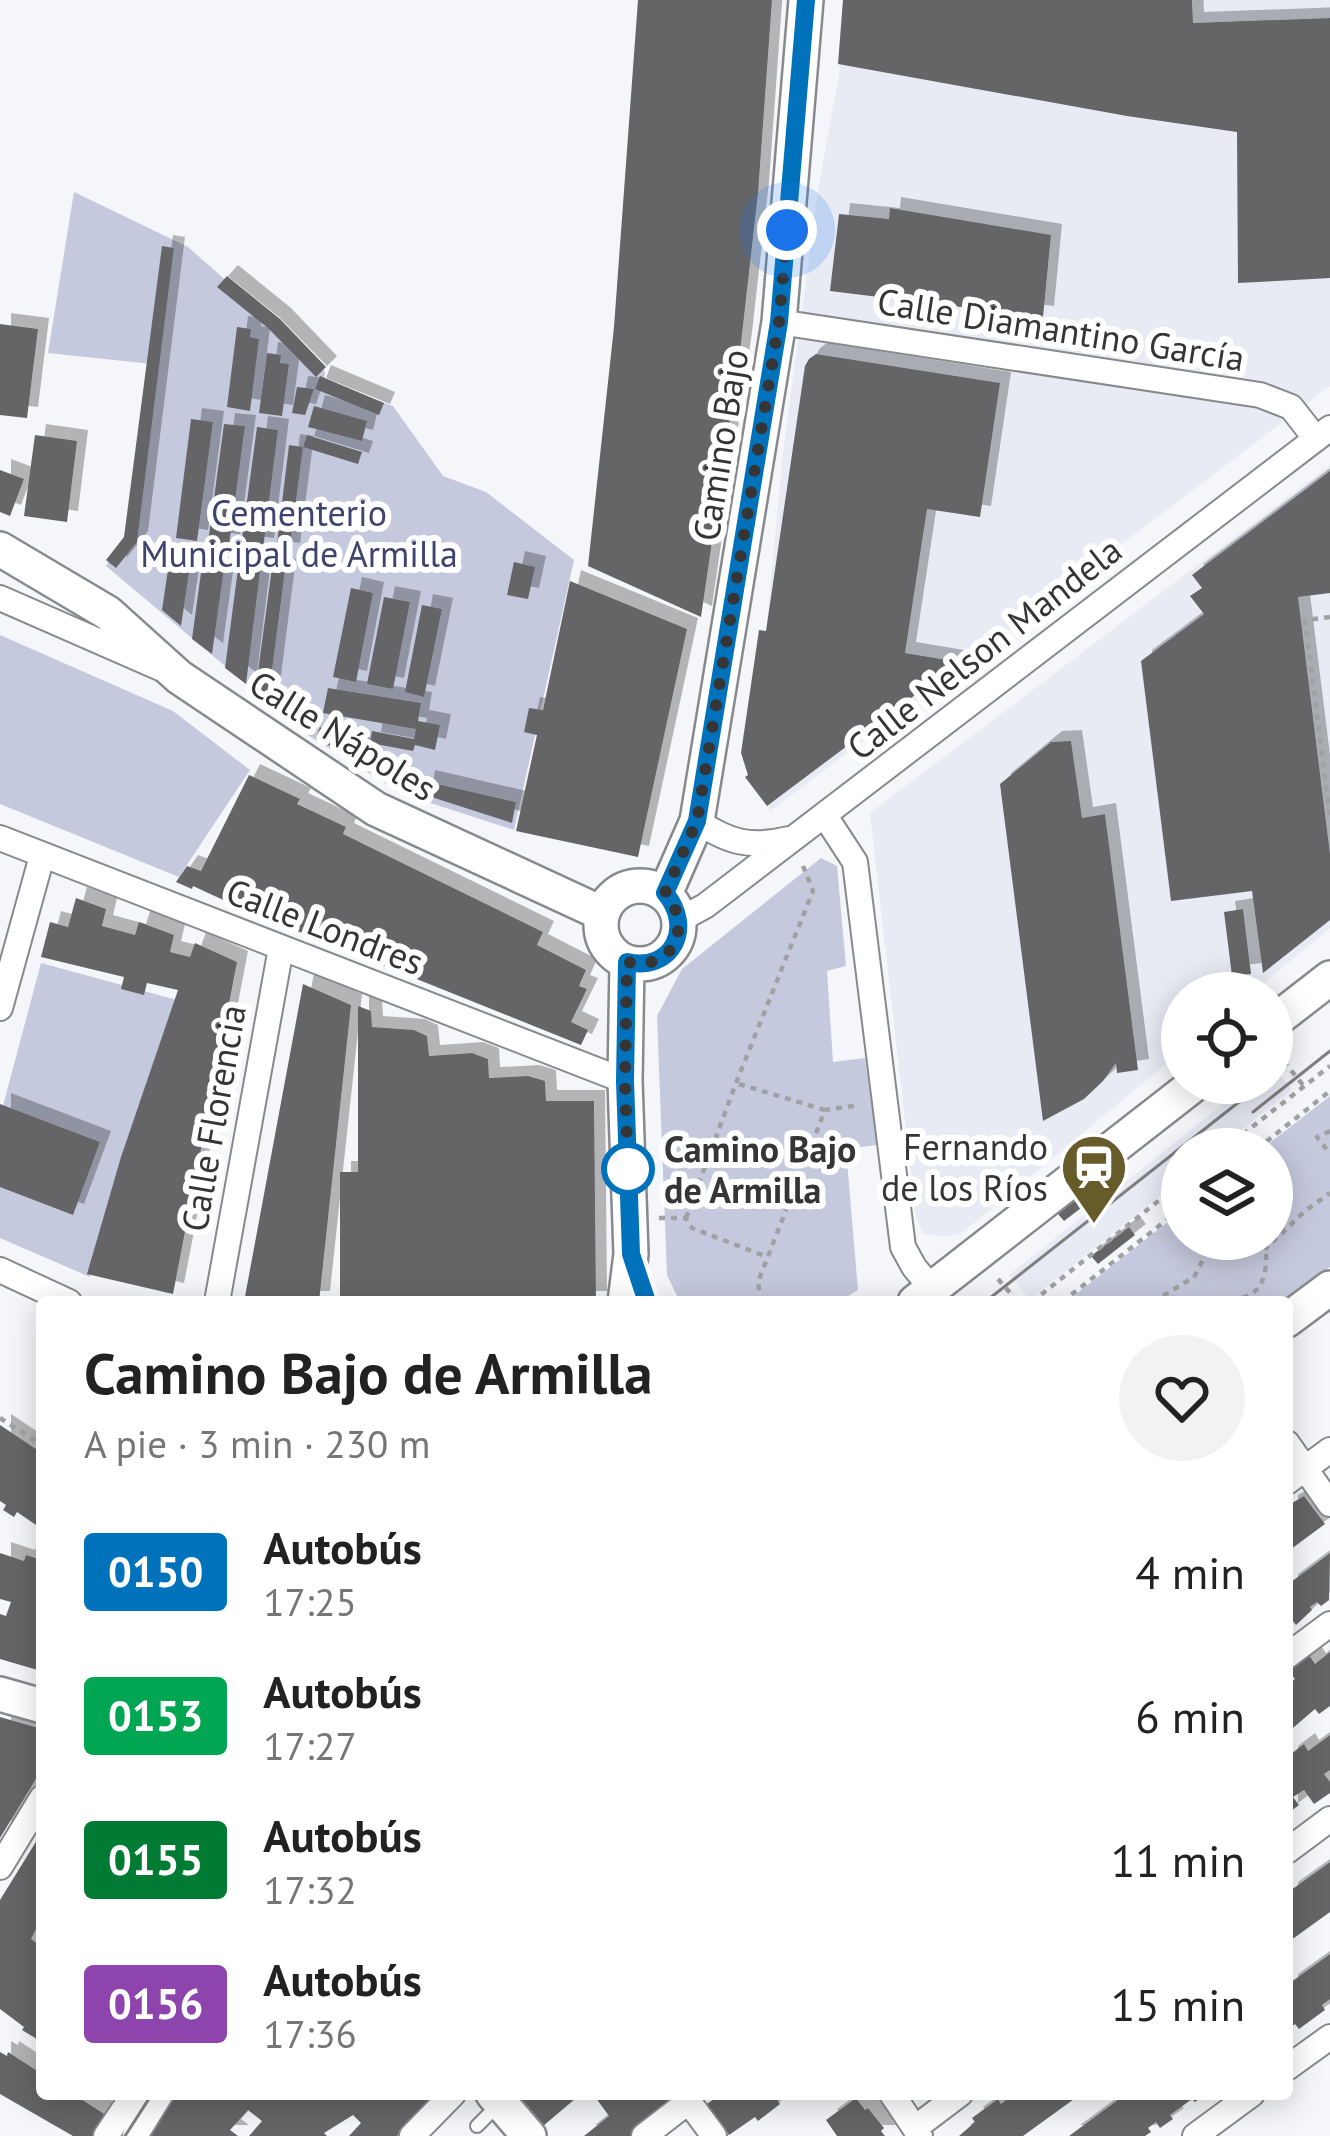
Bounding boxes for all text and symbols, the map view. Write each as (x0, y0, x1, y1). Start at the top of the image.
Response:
your location (757, 200, 817, 260)
street label: Calle Diamantino García (874, 277, 1248, 381)
street label: Camino Bajo (682, 346, 758, 544)
park label: Cementerio Municipal de Armilla (140, 489, 458, 577)
street label: Calle Nelson Mandela (837, 526, 1131, 770)
street label: Calle Nápoles (241, 659, 445, 811)
street label: Calle Londres (220, 867, 430, 985)
map controls (1161, 972, 1293, 1260)
button: locate (1161, 972, 1293, 1104)
street label: Calle Florencia (170, 1001, 256, 1235)
place label: Fernando de los Ríos (881, 1123, 1048, 1211)
place label: Camino Bajo de Armilla (664, 1125, 856, 1213)
button: layers (1161, 1128, 1293, 1260)
station icon: Fernando de los Ríos (1059, 1132, 1129, 1226)
marker: Camino Bajo de Armilla (603, 1144, 653, 1194)
button: heart (1119, 1335, 1245, 1461)
text: Camino Bajo de Armilla (84, 1336, 652, 1410)
text: A pie · 3 min · 230 m (84, 1418, 430, 1469)
text: Autobús (263, 1518, 422, 1576)
text: 4 min (1135, 1543, 1245, 1601)
text: 0150 (108, 1544, 203, 1599)
text: 17:25 (263, 1576, 357, 1627)
text: Autobús (263, 1662, 422, 1720)
text: 6 min (1135, 1687, 1245, 1745)
text: 0153 (108, 1688, 203, 1743)
text: 17:27 (263, 1720, 357, 1771)
text: Autobús (263, 1806, 422, 1864)
text: 11 min (1111, 1831, 1245, 1889)
text: 0155 (108, 1832, 203, 1887)
text: 17:32 (263, 1864, 357, 1915)
text: Autobús (263, 1950, 422, 2008)
text: 15 min (1111, 1975, 1245, 2033)
text: 0156 (108, 1976, 203, 2031)
text: 17:36 (263, 2008, 357, 2059)

